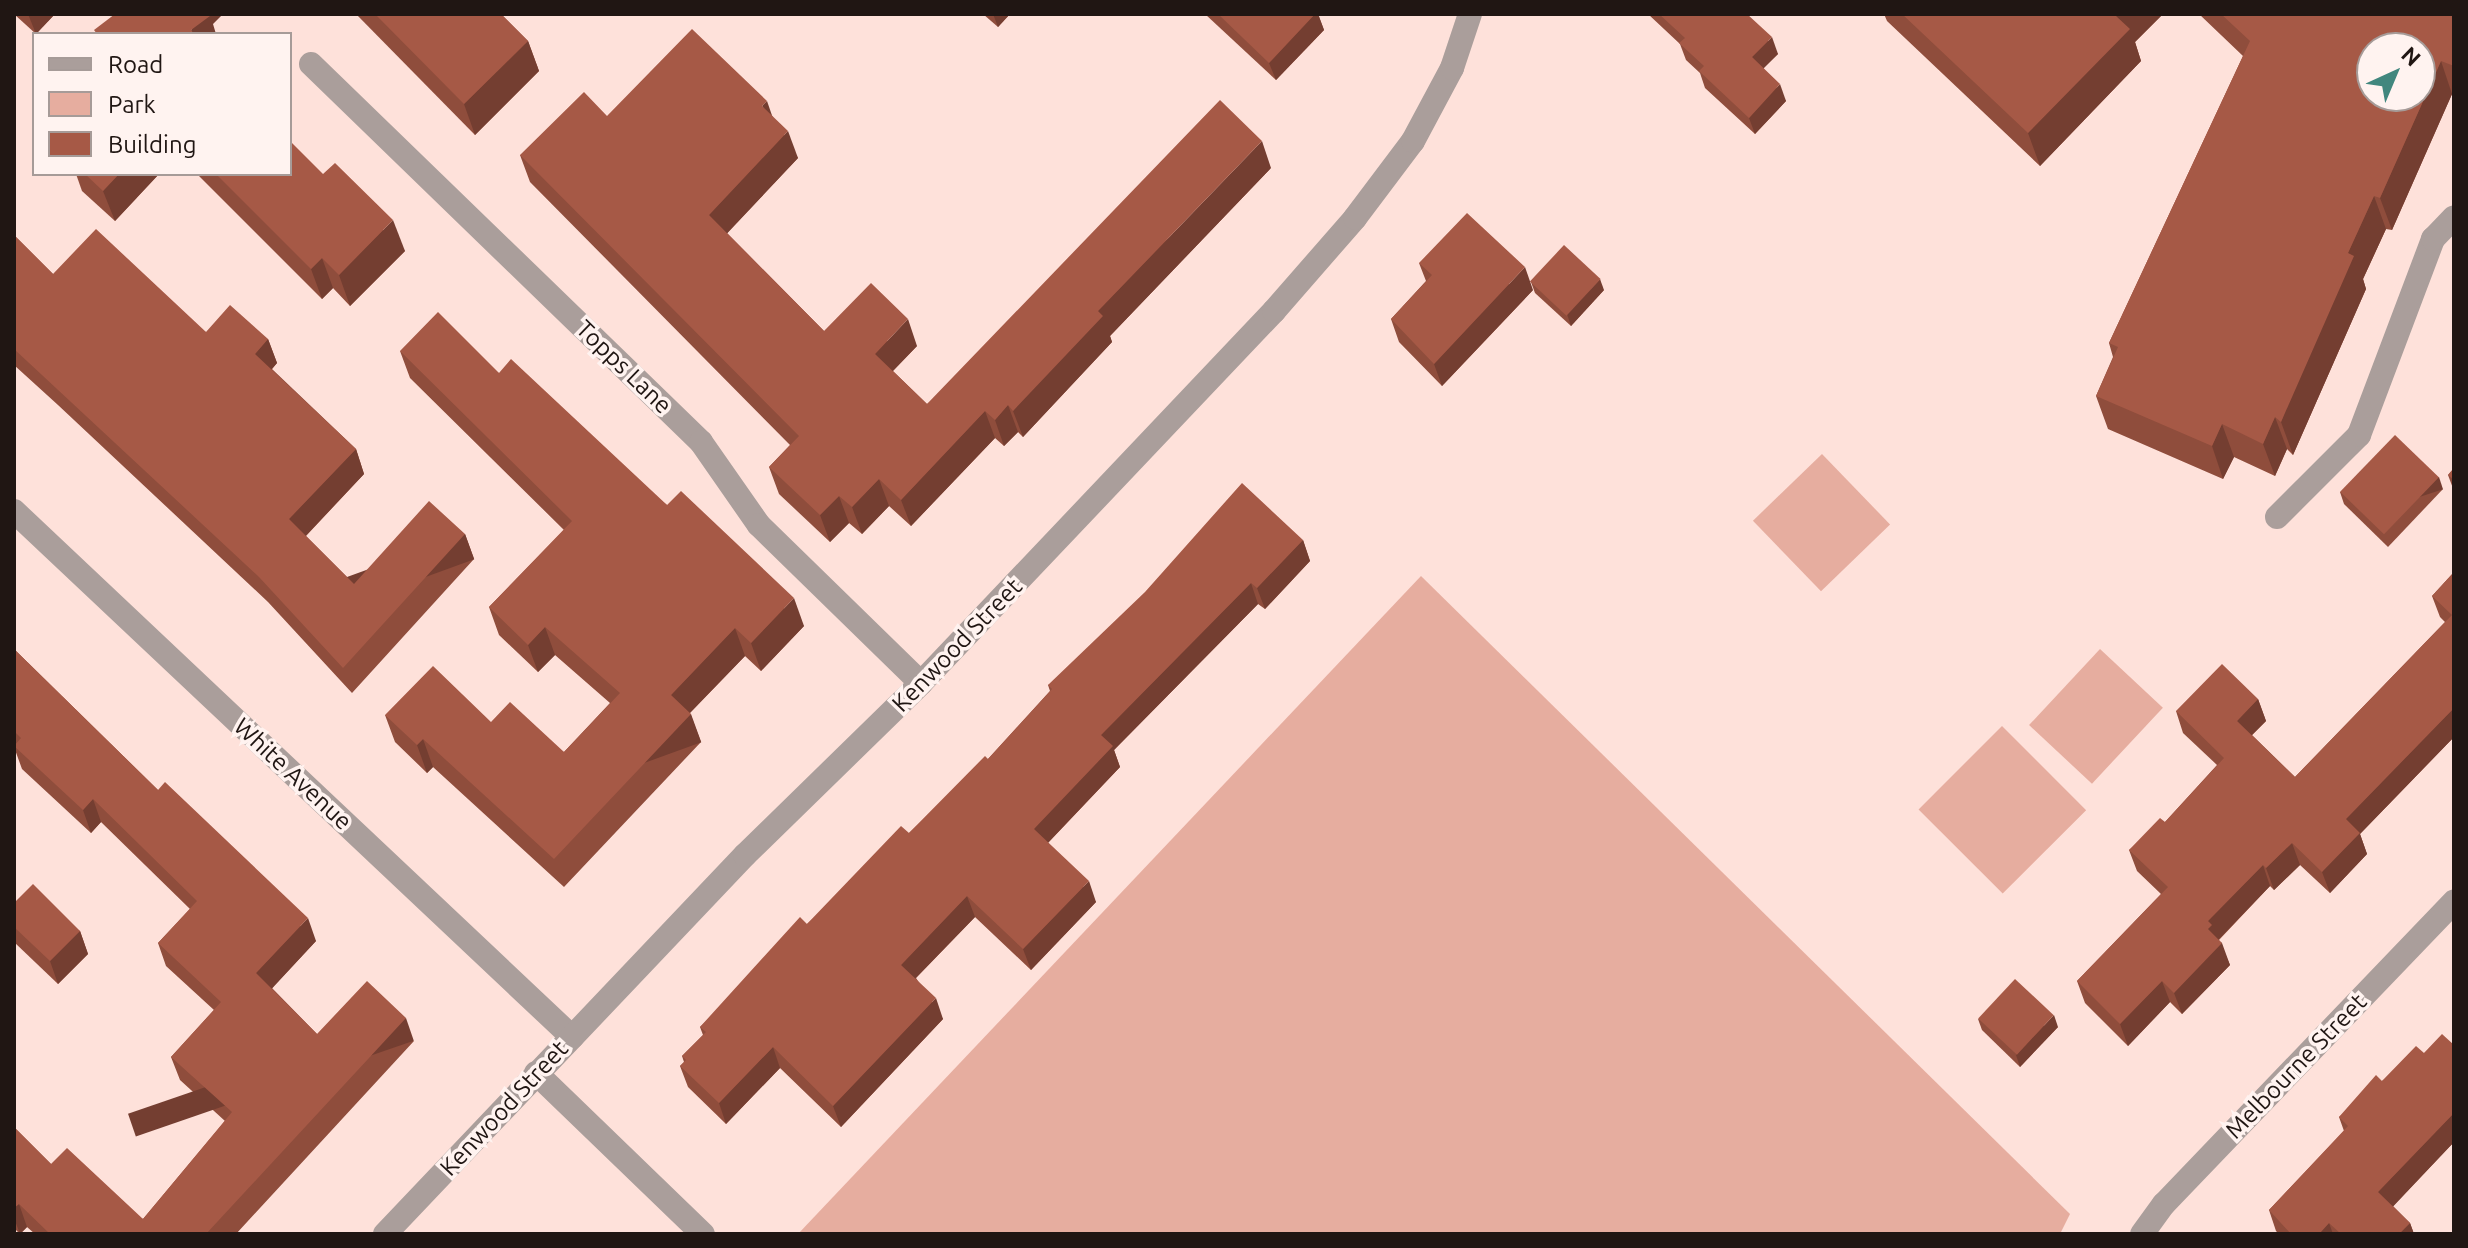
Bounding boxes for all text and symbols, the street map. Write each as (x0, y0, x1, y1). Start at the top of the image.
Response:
legend (32, 32, 292, 176)
north arrow (2356, 32, 2436, 112)
text: N (2397, 41, 2426, 71)
text: Road (108, 51, 163, 78)
text: Park (108, 91, 156, 118)
text: Building (108, 131, 196, 158)
street label: Topps Lane (570, 314, 678, 420)
street label: Kenwood Street (886, 572, 1028, 718)
street label: White Avenue (228, 712, 358, 836)
street label: Melbourne Street (2219, 987, 2373, 1145)
street label: Kenwood Street (434, 1034, 574, 1182)

